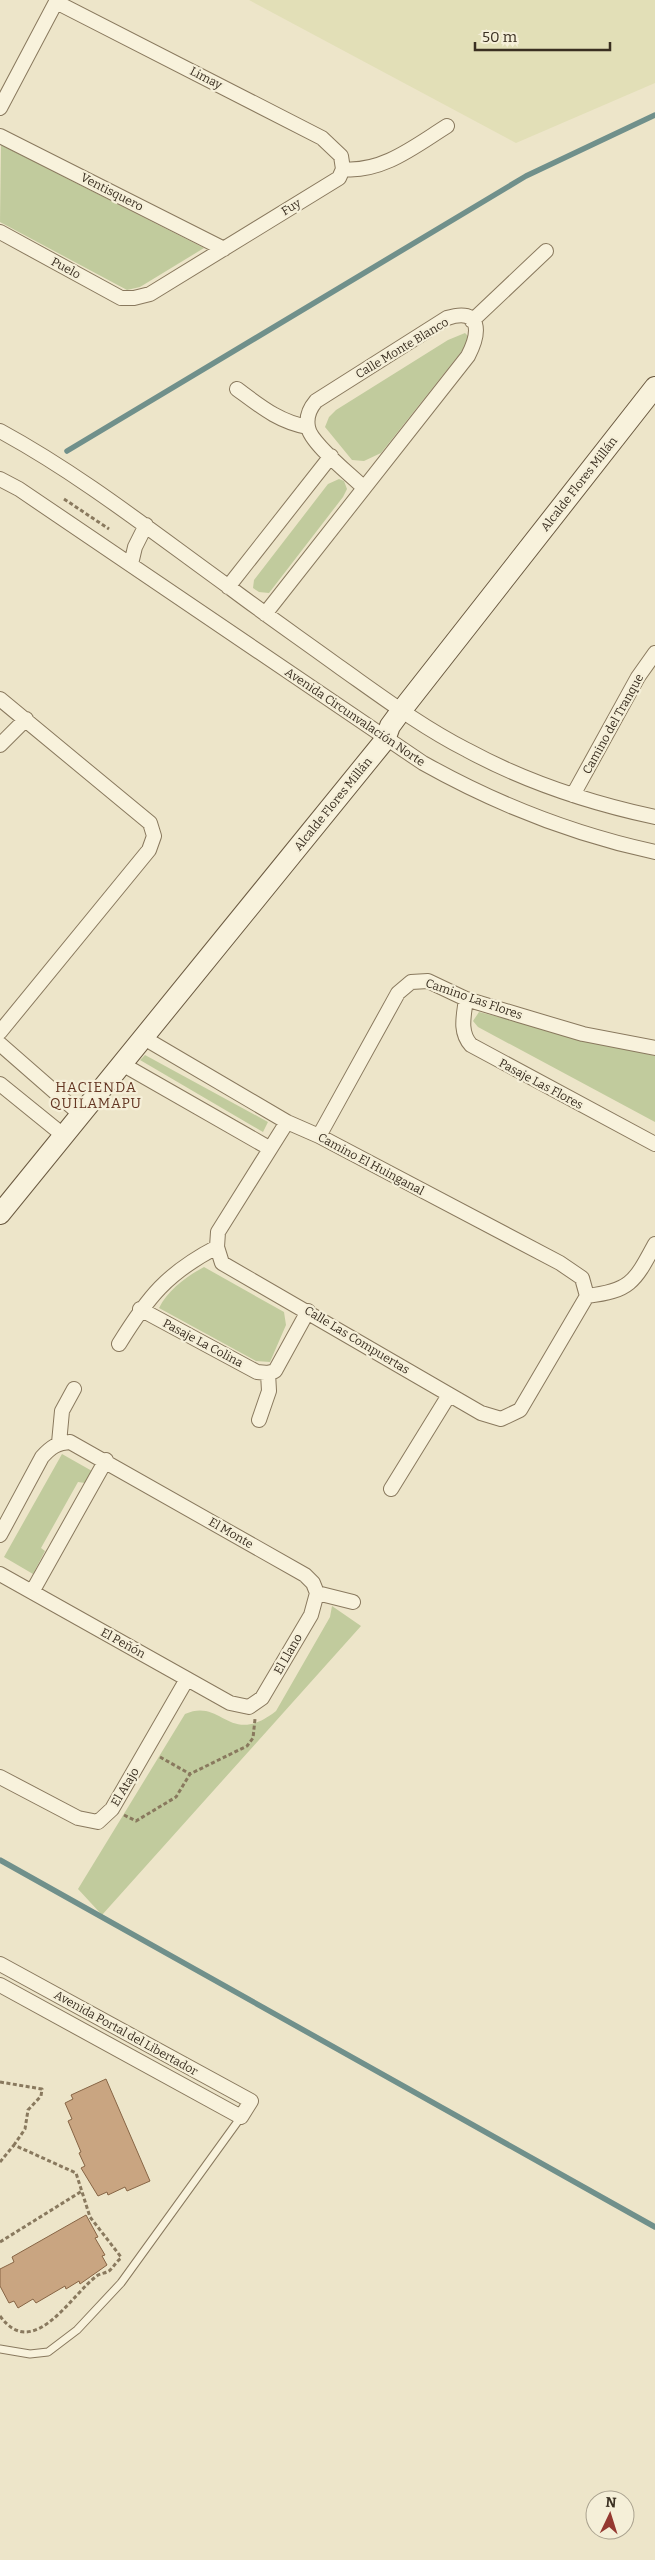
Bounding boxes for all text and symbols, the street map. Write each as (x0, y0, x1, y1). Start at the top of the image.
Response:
scale bar (475, 20, 610, 52)
text: 50 m (482, 28, 518, 46)
street label: Limay (188, 64, 225, 92)
street label: Ventisquero (78, 170, 146, 214)
street label: Fuy (279, 195, 304, 218)
street label: Puelo (49, 254, 83, 282)
street label: Calle Monte Blanco (353, 315, 451, 381)
street label: Alcalde Flores Millán (538, 434, 620, 534)
street label: Avenida Circunvalación Norte (282, 665, 428, 769)
street label: Camino del Tranque (580, 672, 646, 776)
street label: Alcalde Flores Millán (291, 754, 375, 853)
street label: Camino Las Flores (424, 976, 524, 1022)
street label: Pasaje Las Flores (496, 1056, 586, 1112)
district label: HACIENDA QUILAMAPU (50, 1079, 142, 1112)
street label: Camino El Huinganal (316, 1130, 427, 1198)
street label: Calle Las Compuertas (302, 1303, 412, 1377)
street label: Pasaje La Colina (160, 1316, 246, 1370)
street label: El Monte (206, 1515, 256, 1551)
street label: El Peñón (98, 1625, 148, 1661)
street label: El Llano (271, 1631, 305, 1677)
street label: El Atajo (108, 1765, 142, 1809)
street label: Avenida Portal del Libertador (52, 1988, 201, 2079)
north arrow (585, 2490, 635, 2540)
text: N (605, 2494, 617, 2511)

